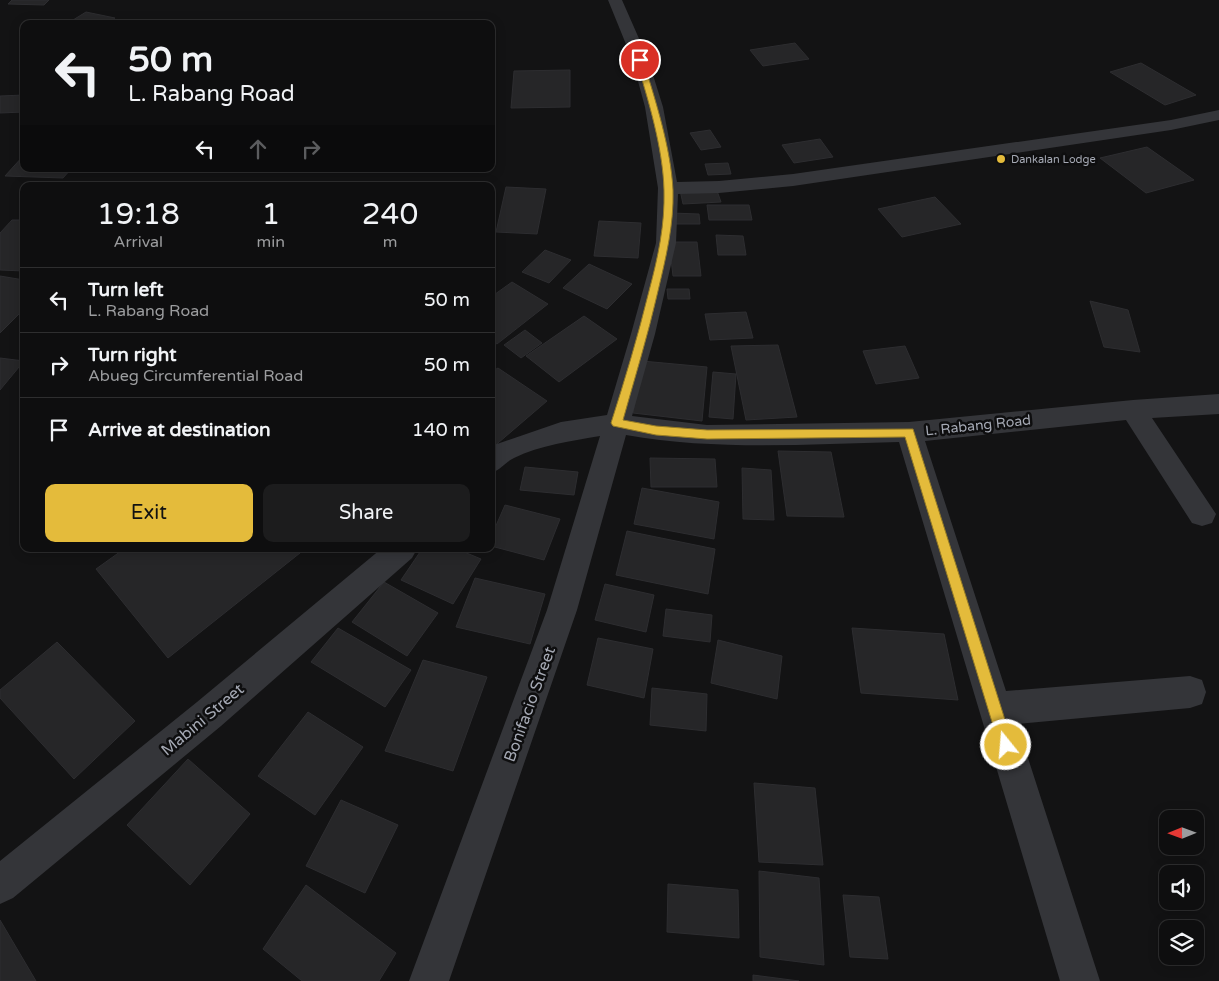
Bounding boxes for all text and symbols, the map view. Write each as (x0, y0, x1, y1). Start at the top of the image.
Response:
text: 50 m (128, 39, 213, 81)
pin (619, 39, 661, 81)
icon: left (45, 40, 110, 105)
icon: arrive (626, 46, 654, 74)
text: L. Rabang Road (128, 81, 295, 107)
icon: left (191, 135, 219, 163)
icon: ahead (244, 135, 272, 163)
icon: right (297, 135, 325, 163)
marker: Dankalan Lodge (995, 153, 1007, 165)
place label: Dankalan Lodge (1011, 153, 1096, 166)
text: 19:18 (97, 196, 180, 233)
text: 1 (261, 196, 280, 233)
text: 240 (362, 196, 418, 233)
text: Arrival (114, 232, 163, 252)
text: min (257, 232, 285, 252)
text: m (383, 232, 397, 252)
text: Turn left (88, 279, 164, 301)
icon: left (45, 286, 73, 314)
text: 50 m (424, 289, 470, 311)
text: L. Rabang Road (88, 301, 209, 321)
text: Turn right (88, 344, 176, 366)
icon: right (45, 351, 73, 379)
text: 50 m (424, 354, 470, 376)
text: Abueg Circumferential Road (88, 366, 303, 386)
street label: L. Rabang Road (924, 411, 1032, 439)
icon: arrive (45, 416, 73, 444)
text: Arrive at destination (88, 419, 271, 441)
text: 140 m (412, 419, 470, 441)
button: Exit (45, 484, 253, 542)
button: Share (263, 484, 470, 542)
street label: Bonifacio Street (500, 644, 560, 765)
street label: Mabini Street (157, 679, 248, 760)
position arrow (979, 718, 1031, 770)
north arrow (1159, 810, 1204, 855)
map controls (1159, 810, 1204, 965)
button: sound (1159, 865, 1204, 910)
button: layers (1159, 920, 1204, 965)

